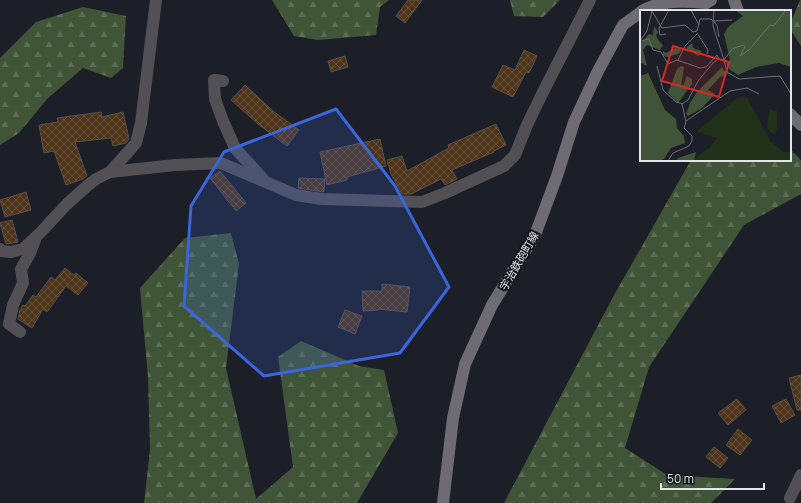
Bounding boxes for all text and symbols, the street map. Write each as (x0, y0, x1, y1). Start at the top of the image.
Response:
inset map (640, 10, 791, 161)
street label: 宇治鉄砲町線 (496, 228, 542, 293)
scale bar (661, 465, 764, 491)
text: 50 m (667, 470, 694, 487)

